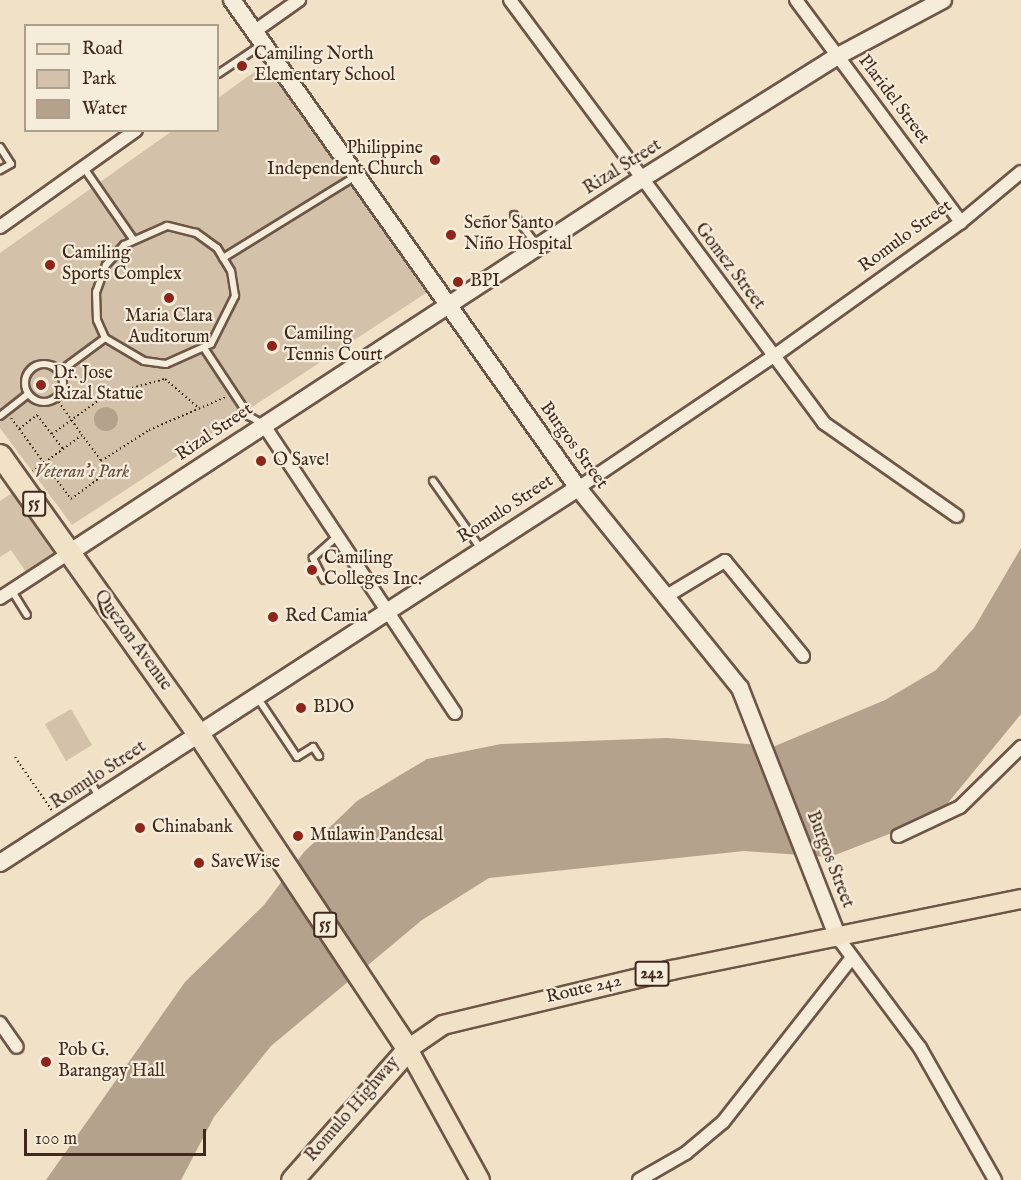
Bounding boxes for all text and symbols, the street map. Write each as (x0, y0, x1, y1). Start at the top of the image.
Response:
legend (24, 24, 219, 132)
text: Road (82, 38, 123, 61)
place label: Camiling North Elementary School (254, 45, 395, 88)
street label: Plaridel Street (853, 51, 933, 149)
marker: Camiling North Elementary School (235, 59, 249, 73)
text: Park (82, 68, 116, 91)
text: Water (82, 98, 127, 121)
street label: Rizal Street (580, 135, 666, 201)
place label: Philippine Independent Church (267, 139, 423, 182)
marker: Philippine Independent Church (428, 153, 442, 167)
street label: Romulo Street (855, 196, 957, 278)
place label: Señor Santo Niño Hospital (464, 214, 572, 256)
street label: Gomez Street (689, 219, 769, 315)
marker: Señor Santo Niño Hospital (442, 226, 460, 244)
place label: Camiling Sports Complex (62, 244, 182, 286)
marker: Camiling Sports Complex (43, 258, 57, 272)
place label: BPI (470, 271, 500, 293)
marker: BPI (451, 275, 465, 289)
marker: Maria Clara Auditorum (162, 291, 176, 305)
place label: Maria Clara Auditorum (125, 307, 213, 350)
place label: Camiling Tennis Court (284, 325, 383, 368)
marker: Camiling Tennis Court (265, 339, 279, 353)
place label: Dr. Jose Rizal Statue (53, 364, 143, 406)
marker: Dr. Jose Rizal Statue (34, 378, 48, 392)
street label: Burgos Street (534, 398, 612, 494)
street label: Rizal Street (172, 399, 258, 467)
place label: O Save! (273, 450, 330, 472)
marker: O Save! (254, 454, 268, 468)
park label: Veteran's Park (35, 462, 129, 484)
street label: Romulo Street (454, 471, 558, 549)
road number: 55 (22, 491, 46, 517)
place label: Camiling Colleges Inc. (324, 549, 422, 592)
marker: Camiling Colleges Inc. (305, 563, 319, 577)
street label: Quezon Avenue (88, 587, 176, 695)
place label: Red Camia (285, 606, 368, 628)
marker: Red Camia (266, 610, 280, 624)
place label: BDO (313, 697, 354, 719)
marker: BDO (294, 701, 308, 715)
street label: Romulo Street (47, 737, 151, 815)
street label: Burgos Street (801, 808, 857, 912)
place label: Chinabank (152, 817, 233, 839)
marker: Chinabank (133, 821, 147, 835)
place label: Mulawin Pandesal (310, 825, 443, 847)
marker: Mulawin Pandesal (291, 829, 305, 843)
place label: SaveWise (211, 852, 280, 874)
marker: SaveWise (192, 856, 206, 870)
road number: 55 (313, 912, 337, 938)
road number: 242 (634, 961, 670, 987)
street label: Route 242 (544, 971, 624, 1009)
place label: Pob G. Barangay Hall (58, 1041, 165, 1084)
street label: Romulo Highway (301, 1053, 405, 1167)
marker: Pob G. Barangay Hall (39, 1055, 53, 1069)
scale bar (27, 1117, 208, 1155)
text: 100 m (35, 1128, 77, 1151)

